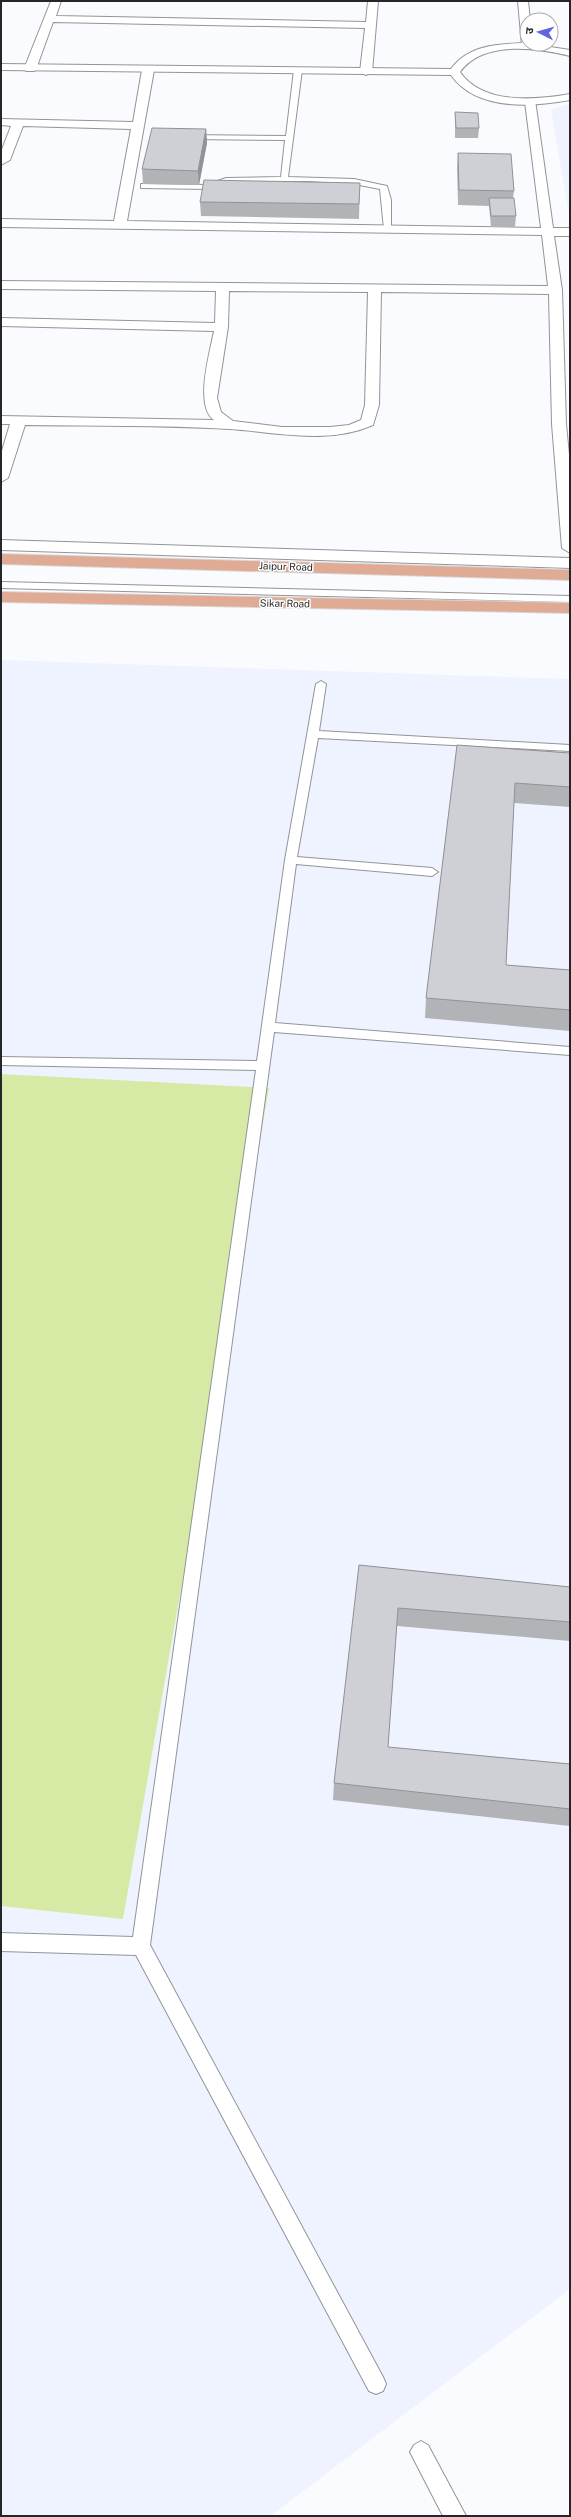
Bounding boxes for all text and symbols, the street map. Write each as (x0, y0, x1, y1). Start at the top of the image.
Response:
north arrow (519, 12, 559, 52)
text: उ (523, 27, 535, 35)
street label: Jaipur Road (259, 559, 313, 573)
street label: Sikar Road (260, 597, 310, 609)

